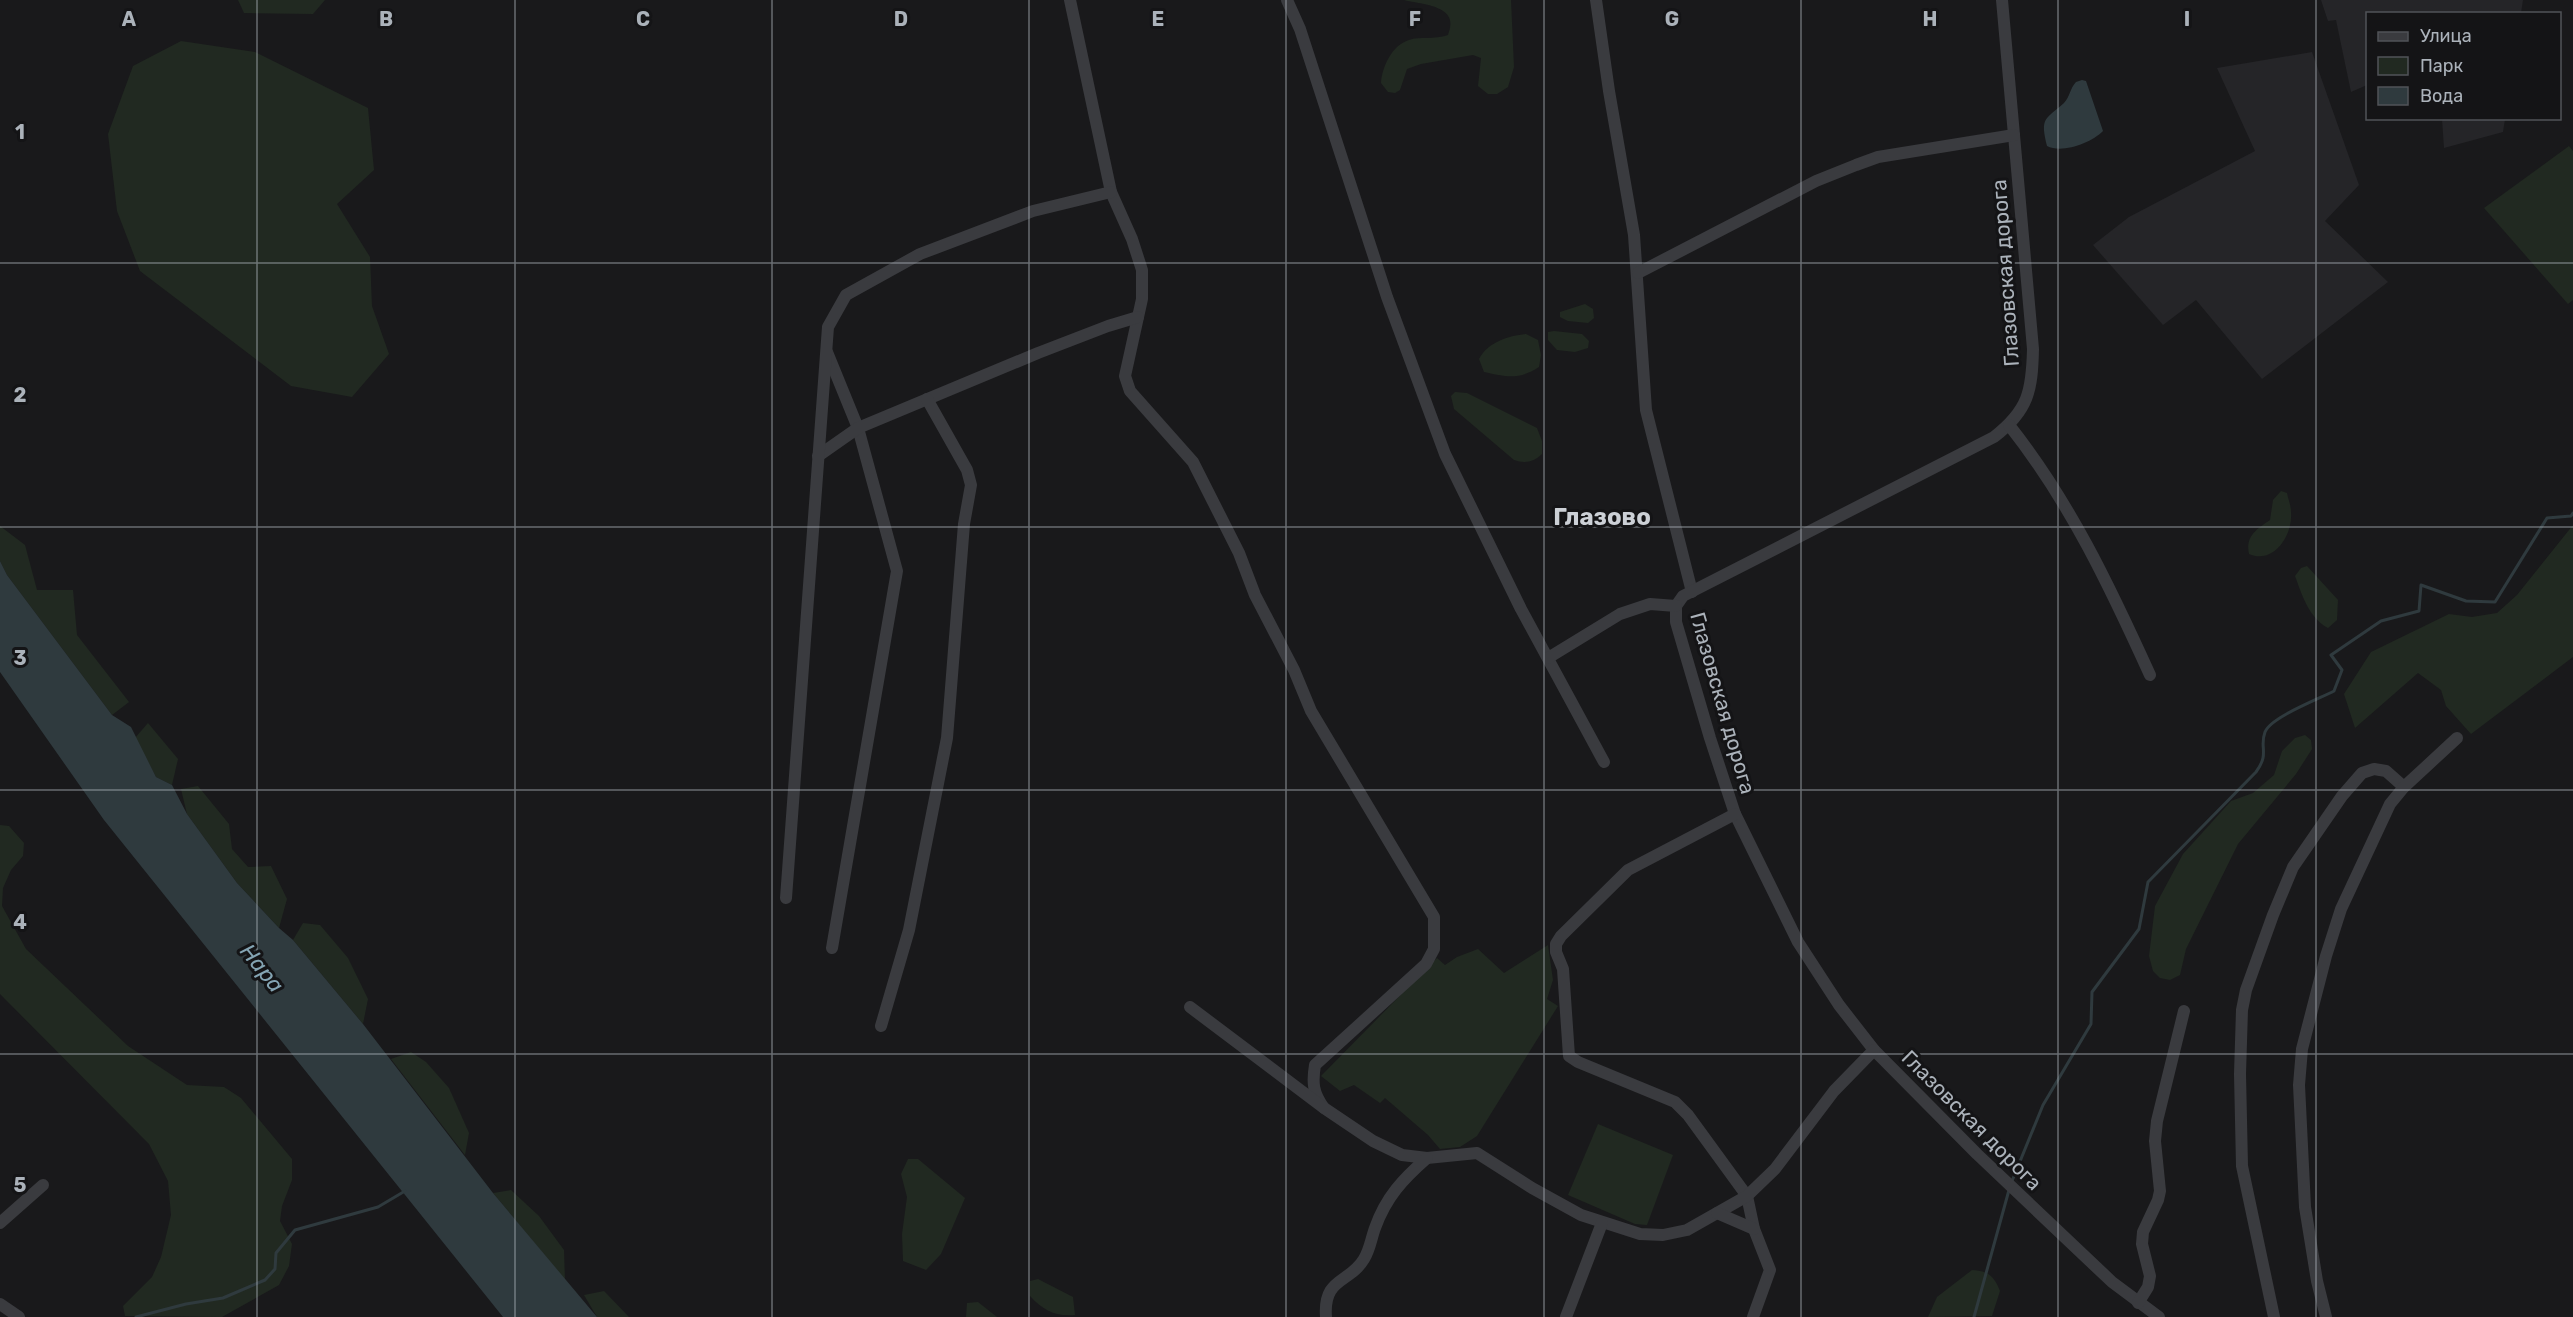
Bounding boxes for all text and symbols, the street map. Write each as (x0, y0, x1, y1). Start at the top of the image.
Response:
text: A (122, 7, 137, 31)
text: B (379, 7, 393, 31)
text: C (636, 7, 650, 31)
text: D (894, 7, 908, 31)
text: E (1152, 7, 1164, 31)
text: F (1409, 7, 1421, 31)
text: G (1665, 7, 1679, 31)
text: H (1923, 7, 1937, 31)
text: I (2184, 7, 2190, 31)
legend (2366, 12, 2561, 120)
text: Улица (2420, 25, 2472, 47)
text: Парк (2420, 55, 2464, 77)
text: Вода (2420, 85, 2463, 107)
text: 1 (15, 120, 25, 144)
street label: Глазовская дорога (1986, 179, 2024, 367)
text: 2 (14, 383, 27, 407)
district label: Глазово (1553, 503, 1651, 531)
street label: Глазовская дорога (1685, 609, 1761, 797)
text: 3 (13, 646, 27, 670)
text: 4 (13, 910, 27, 934)
water label: Нара (234, 938, 290, 998)
street label: Глазовская дорога (1897, 1045, 2047, 1195)
text: 5 (14, 1173, 27, 1197)

